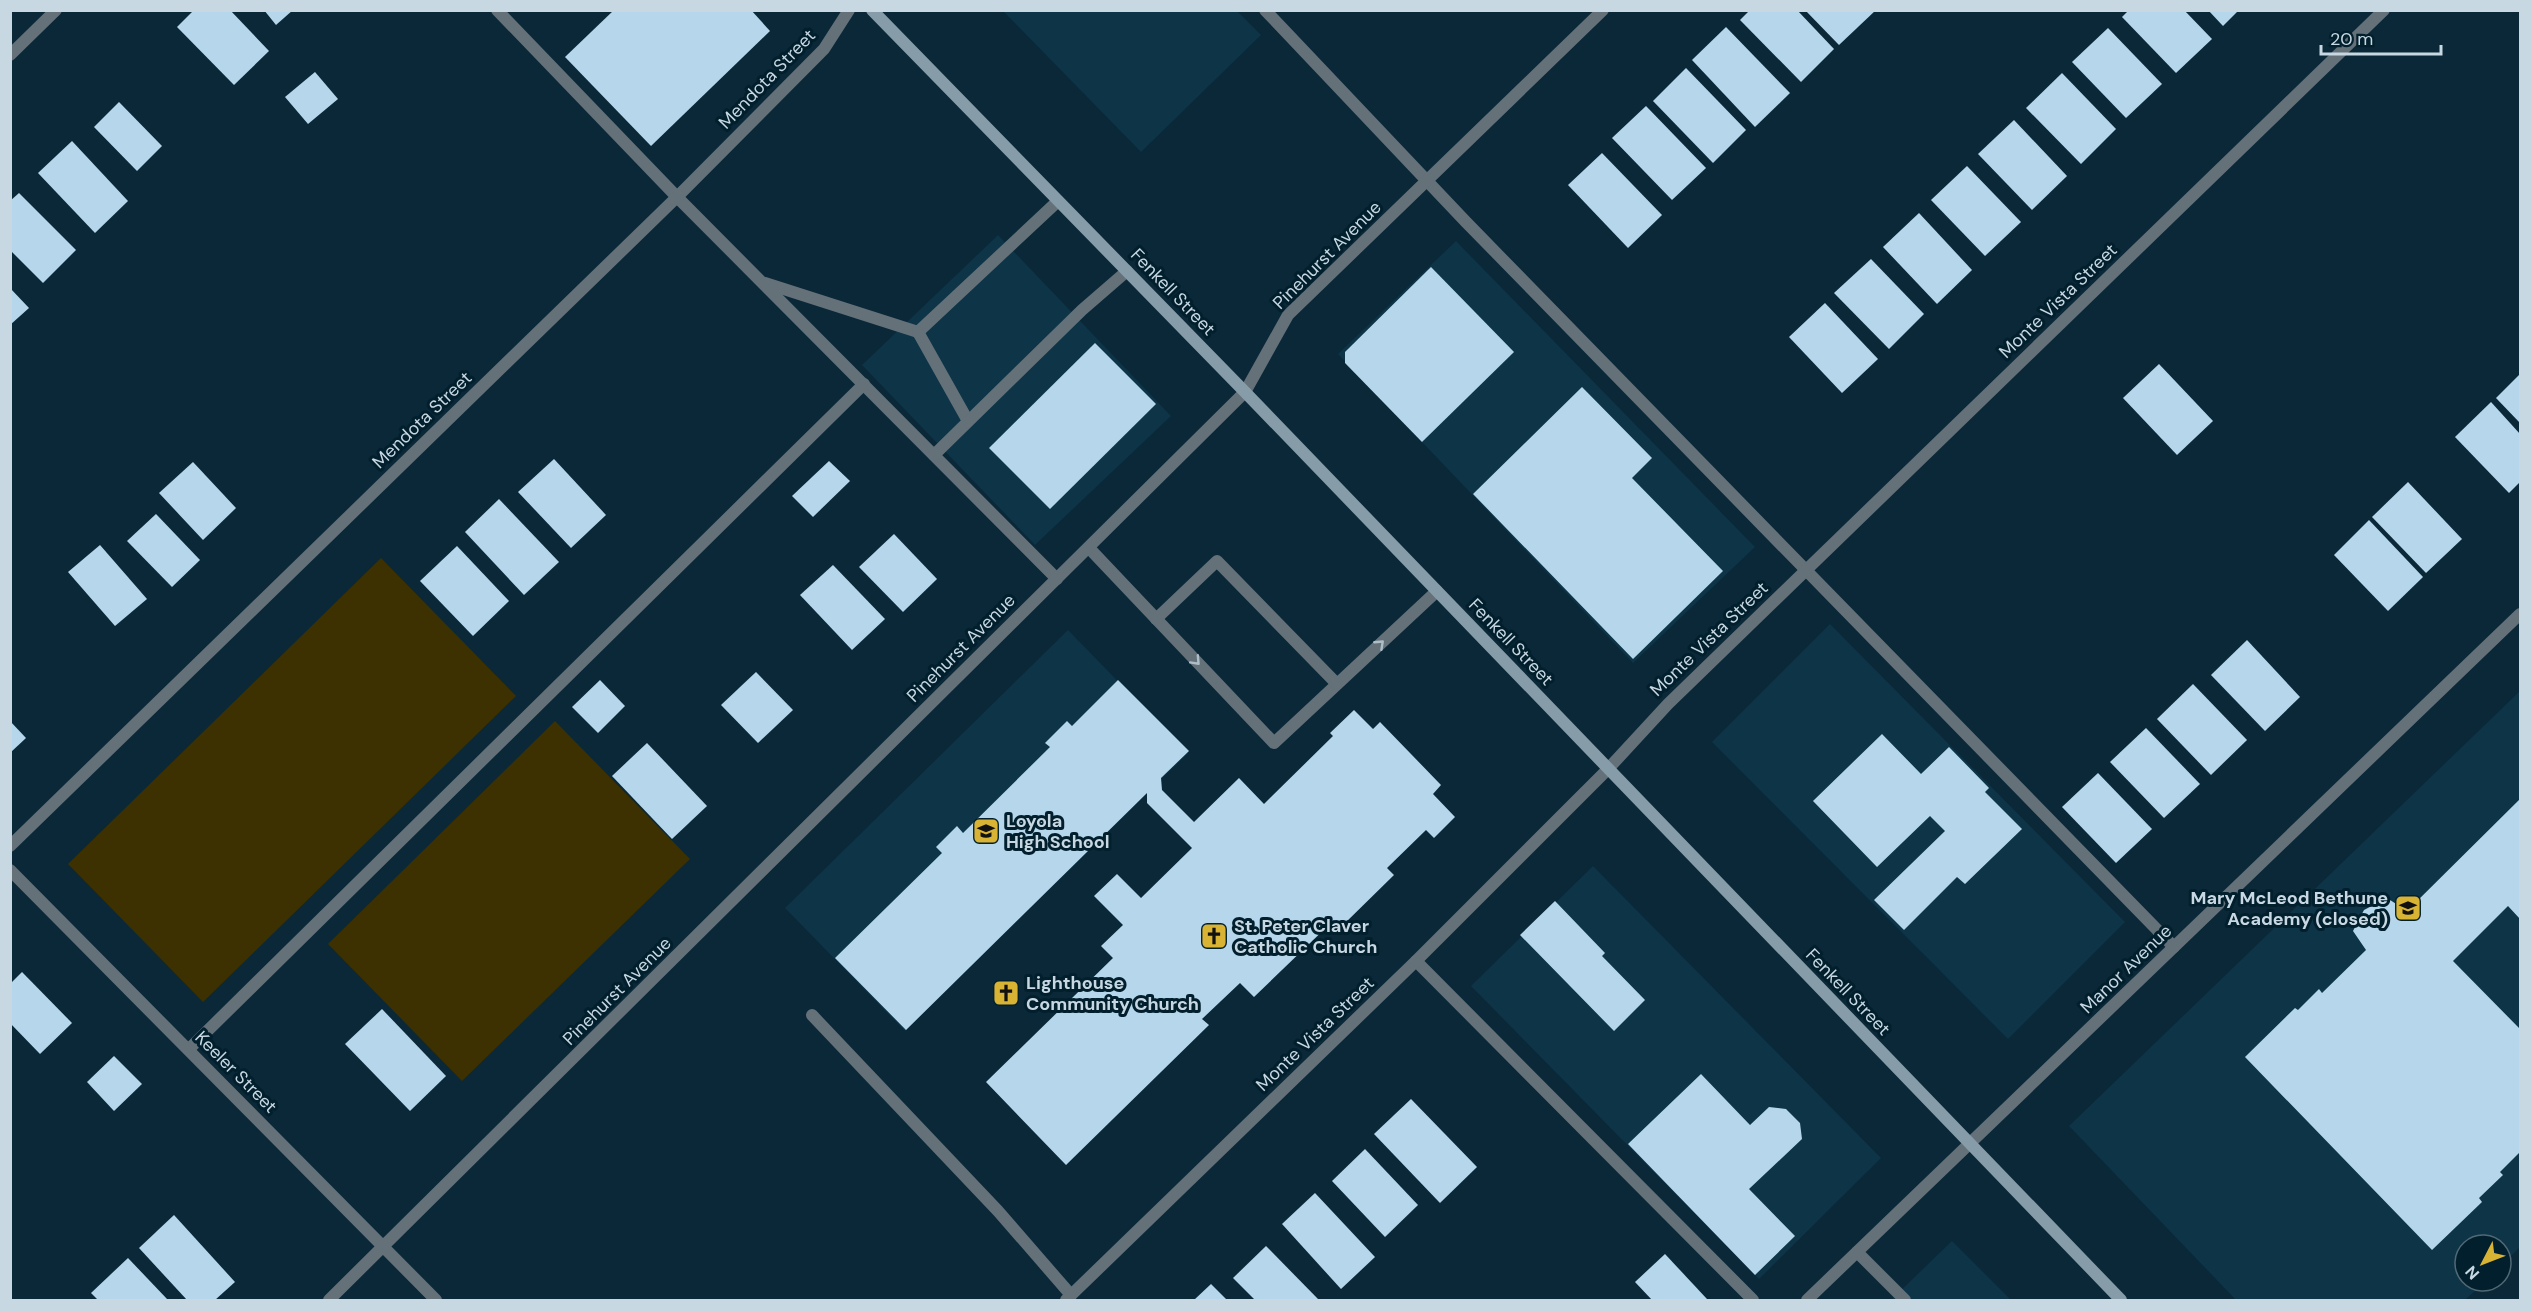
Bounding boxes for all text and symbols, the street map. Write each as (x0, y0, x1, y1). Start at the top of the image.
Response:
scale bar (2321, 18, 2441, 56)
street label: Mendota Street (713, 24, 821, 134)
text: 20 m (2330, 27, 2373, 51)
street label: Pinehurst Avenue (1267, 195, 1387, 315)
street label: Monte Vista Street (1994, 238, 2122, 364)
street label: Fenkell Street (1125, 243, 1221, 341)
street label: Mendota Street (367, 366, 477, 474)
street label: Monte Vista Street (1645, 576, 1773, 702)
street label: Pinehurst Avenue (901, 588, 1021, 708)
street label: Fenkell Street (1463, 593, 1559, 691)
one-way arrow (1374, 640, 1384, 651)
one-way arrow (1189, 654, 1200, 665)
place label: Loyola High School (1006, 809, 1110, 854)
school or university icon: Loyola High School (971, 816, 1001, 846)
place label: Mary McLeod Bethune Academy (closed) (2191, 886, 2388, 931)
school or university icon: Mary McLeod Bethune Academy (closed) (2393, 893, 2423, 923)
place label: St. Peter Claver Catholic Church (1234, 914, 1377, 959)
street label: Manor Avenue (2075, 919, 2177, 1019)
church icon: St. Peter Claver Catholic Church (1199, 921, 1229, 951)
street label: Pinehurst Avenue (557, 931, 677, 1051)
street label: Fenkell Street (1800, 943, 1896, 1041)
place label: Lighthouse Community Church (1026, 971, 1199, 1016)
street label: Monte Vista Street (1251, 971, 1379, 1097)
church icon: Lighthouse Community Church (991, 978, 1021, 1008)
street label: Keeler Street (190, 1026, 282, 1118)
north arrow (2453, 1233, 2513, 1293)
text: N (2461, 1261, 2484, 1284)

